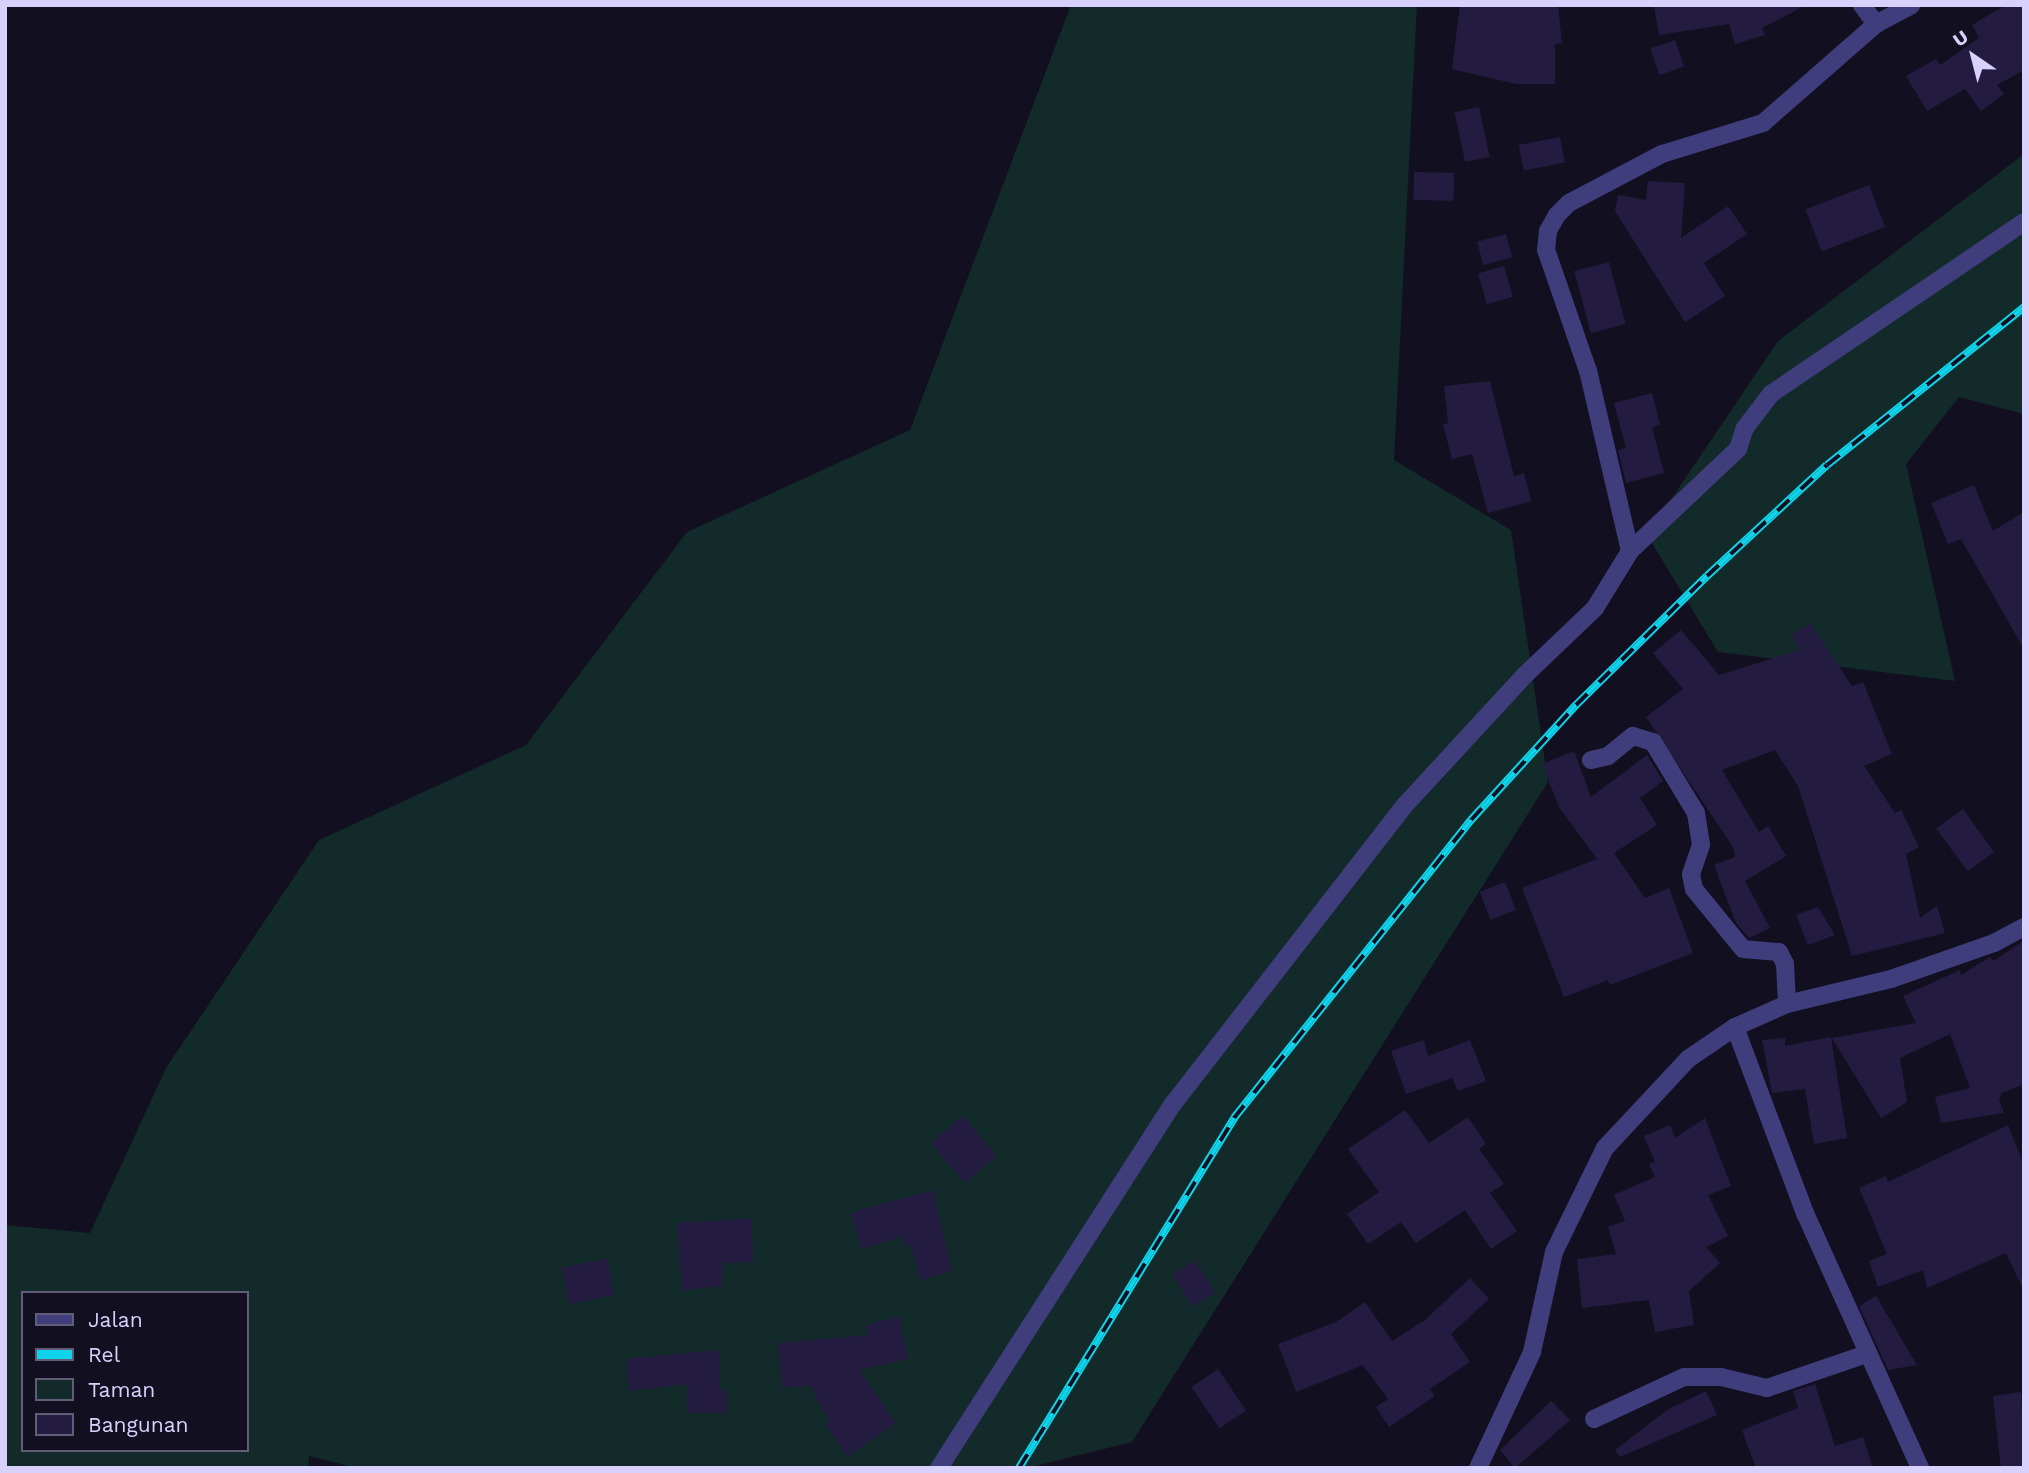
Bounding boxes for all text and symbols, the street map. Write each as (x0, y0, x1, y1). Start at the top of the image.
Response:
north arrow (1938, 21, 2008, 91)
text: U (1949, 25, 1973, 52)
legend (21, 1291, 248, 1452)
text: Jalan (88, 1307, 143, 1332)
text: Rel (88, 1342, 120, 1367)
text: Taman (88, 1377, 155, 1402)
text: Bangunan (88, 1412, 189, 1437)

